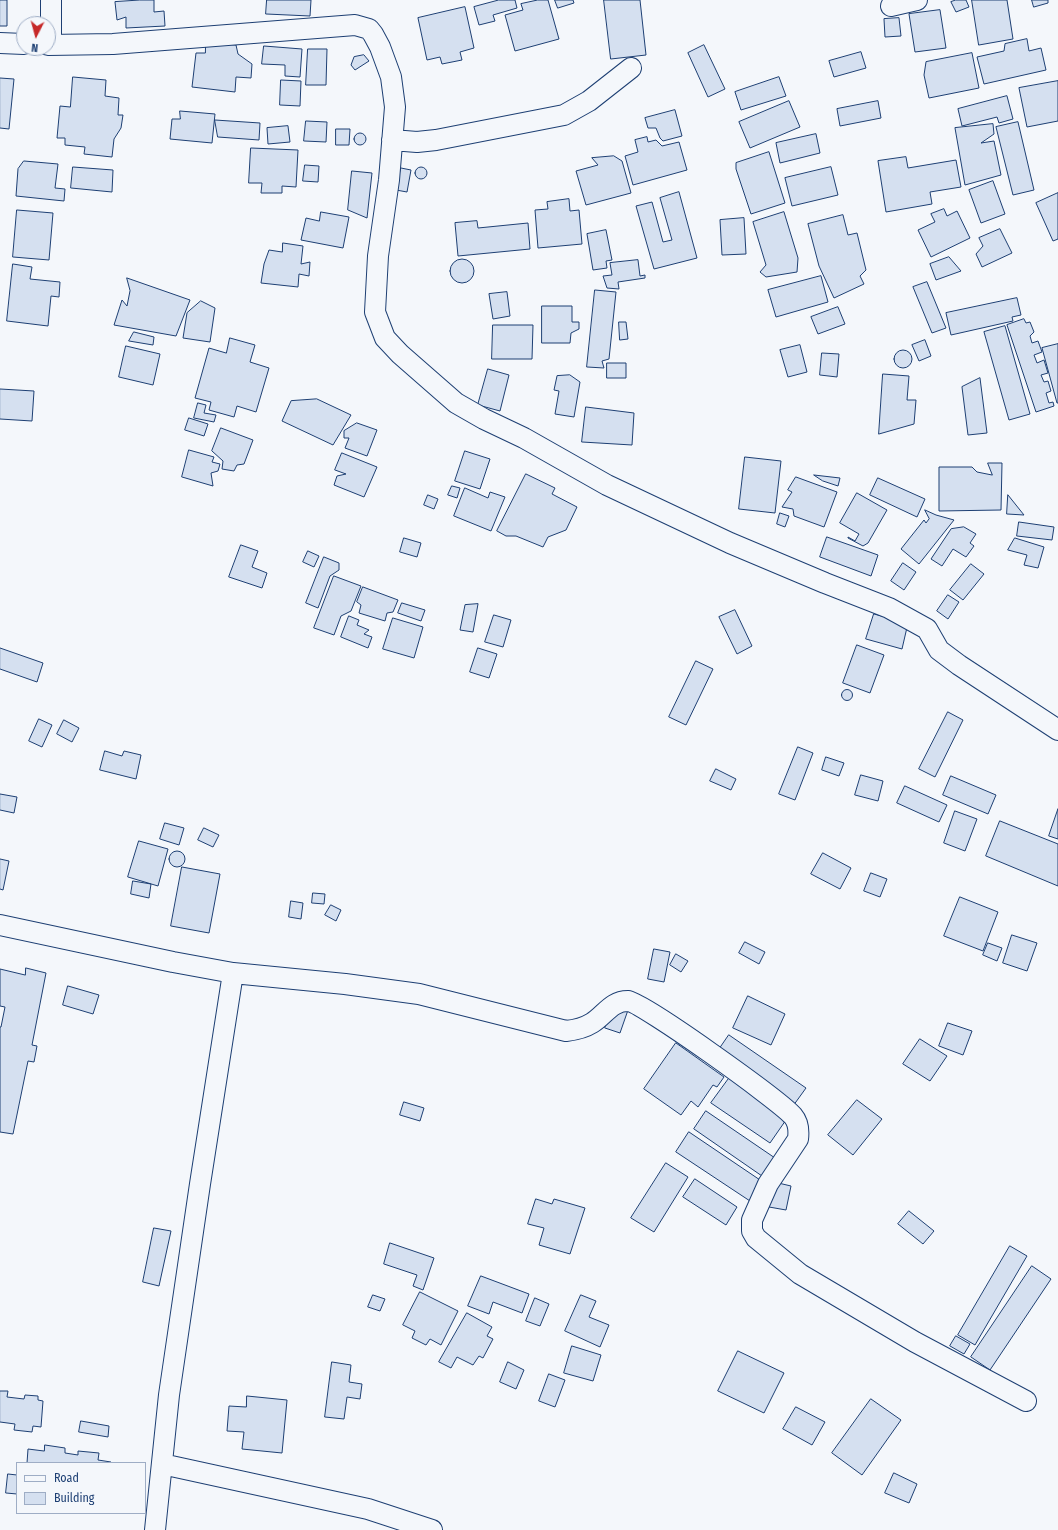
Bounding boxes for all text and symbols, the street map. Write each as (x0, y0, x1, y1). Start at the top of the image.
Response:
north arrow (16, 16, 56, 56)
text: N (31, 41, 39, 54)
legend (16, 1462, 146, 1514)
text: Road (54, 1471, 79, 1485)
text: Building (54, 1491, 94, 1505)

